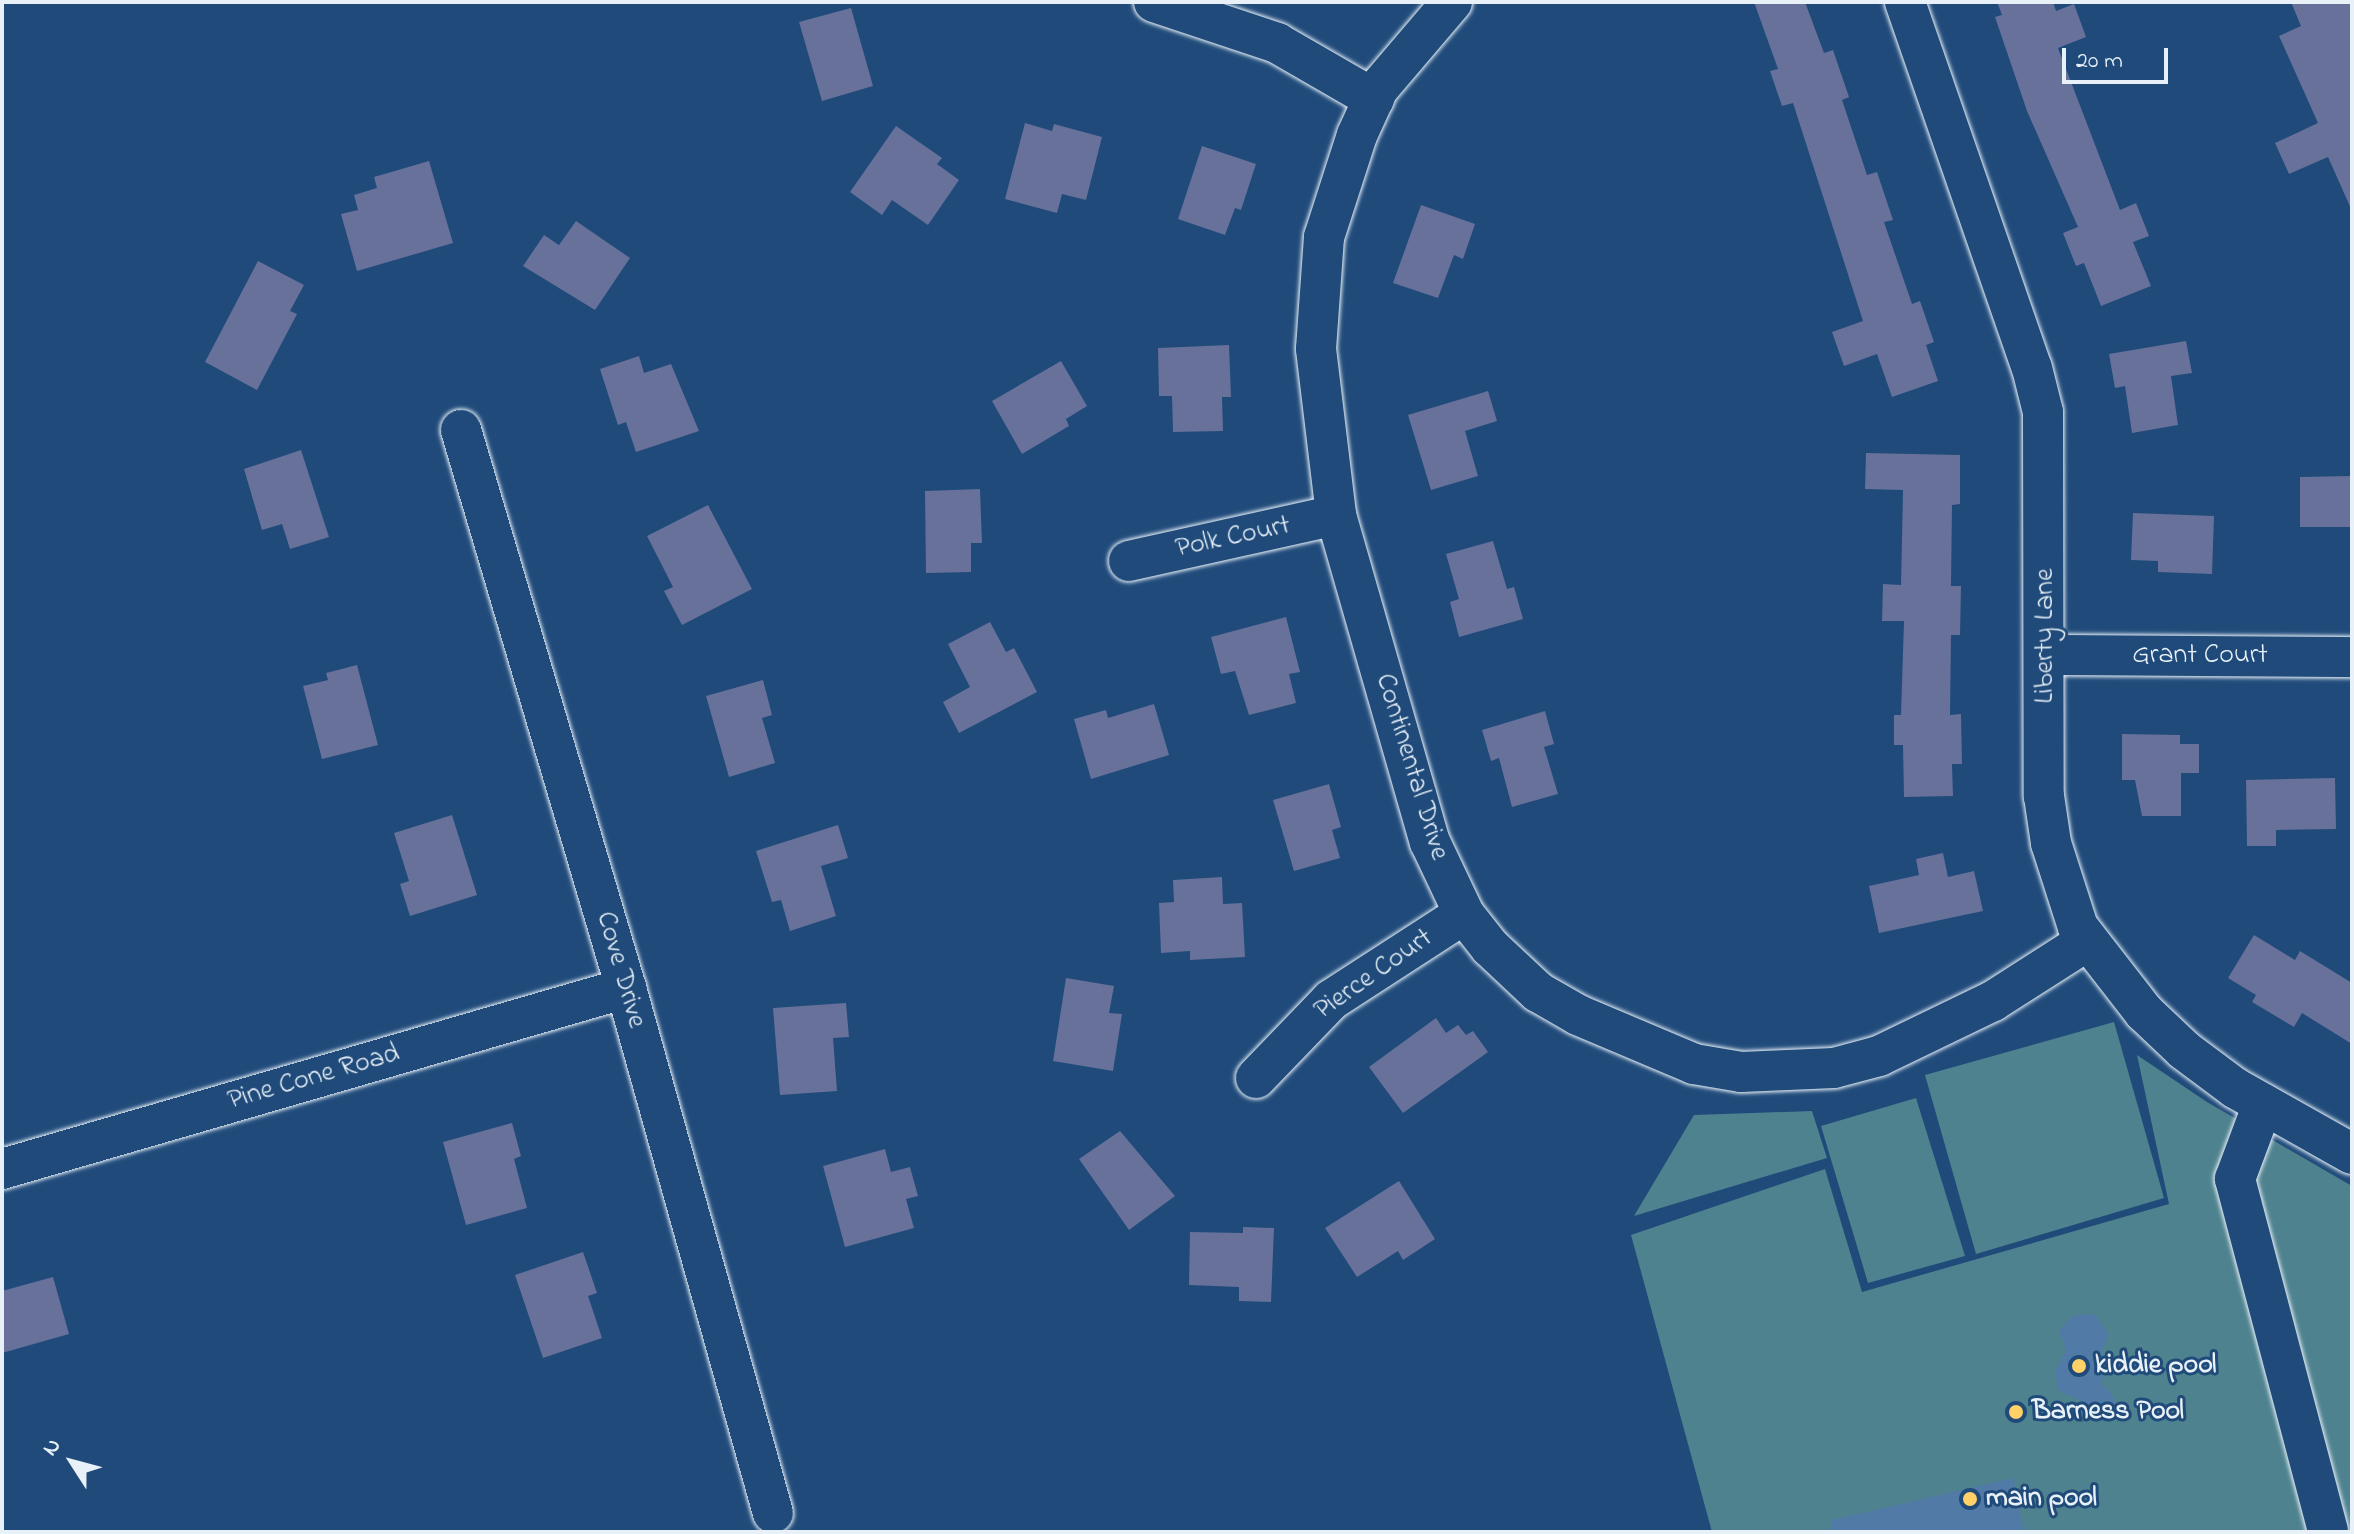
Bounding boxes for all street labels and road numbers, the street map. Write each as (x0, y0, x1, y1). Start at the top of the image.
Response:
street label: Polk Court (1173, 509, 1293, 567)
street label: Liberty Lane (2029, 568, 2063, 704)
street label: Grant Court (2132, 639, 2268, 673)
street label: Continental Drive (1367, 670, 1455, 864)
street label: Cove Drive (587, 908, 653, 1032)
street label: Pierce Court (1308, 922, 1440, 1028)
street label: Pine Cone Road (224, 1037, 404, 1119)

